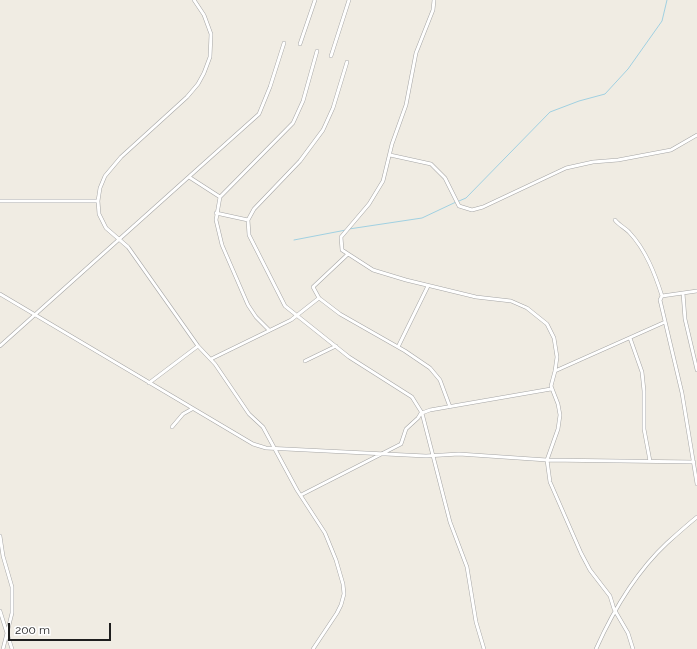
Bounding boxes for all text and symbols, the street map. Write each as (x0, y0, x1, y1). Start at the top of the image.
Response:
scale bar (10, 615, 113, 641)
text: 200 m (15, 623, 50, 637)

